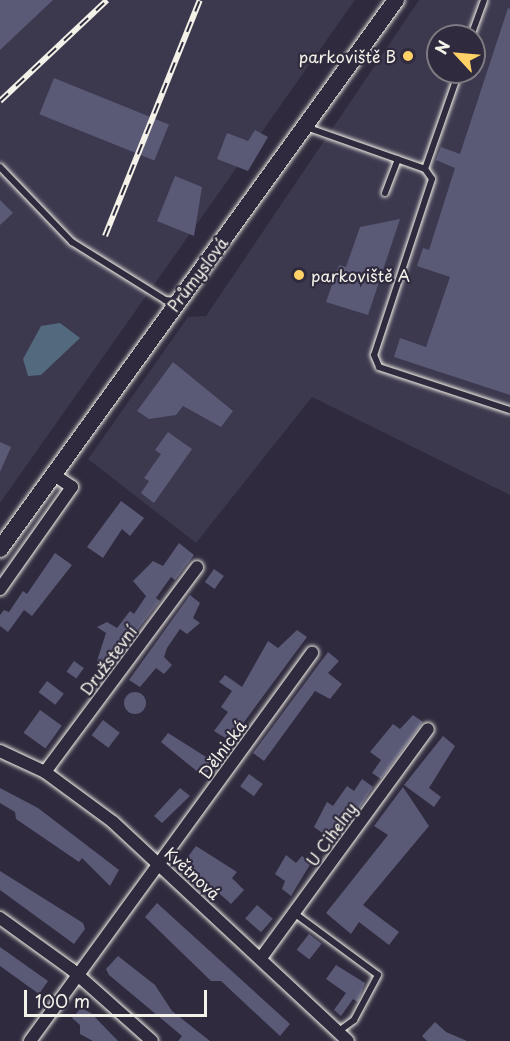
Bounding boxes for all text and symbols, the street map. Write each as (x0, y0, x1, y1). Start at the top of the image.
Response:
north arrow (426, 24, 486, 84)
text: N (428, 36, 455, 58)
place label: parkoviště B (299, 46, 396, 66)
marker: parkoviště B (401, 49, 415, 63)
street label: Průmyslová (163, 233, 231, 315)
place label: parkoviště A (311, 265, 410, 285)
marker: parkoviště A (292, 268, 306, 282)
street label: Družstevní (76, 622, 140, 698)
street label: Dělnická (194, 716, 250, 782)
street label: U Cihelny (301, 798, 361, 870)
street label: Květnová (161, 843, 225, 903)
scale bar (27, 978, 210, 1016)
text: 100 m (35, 987, 90, 1014)

